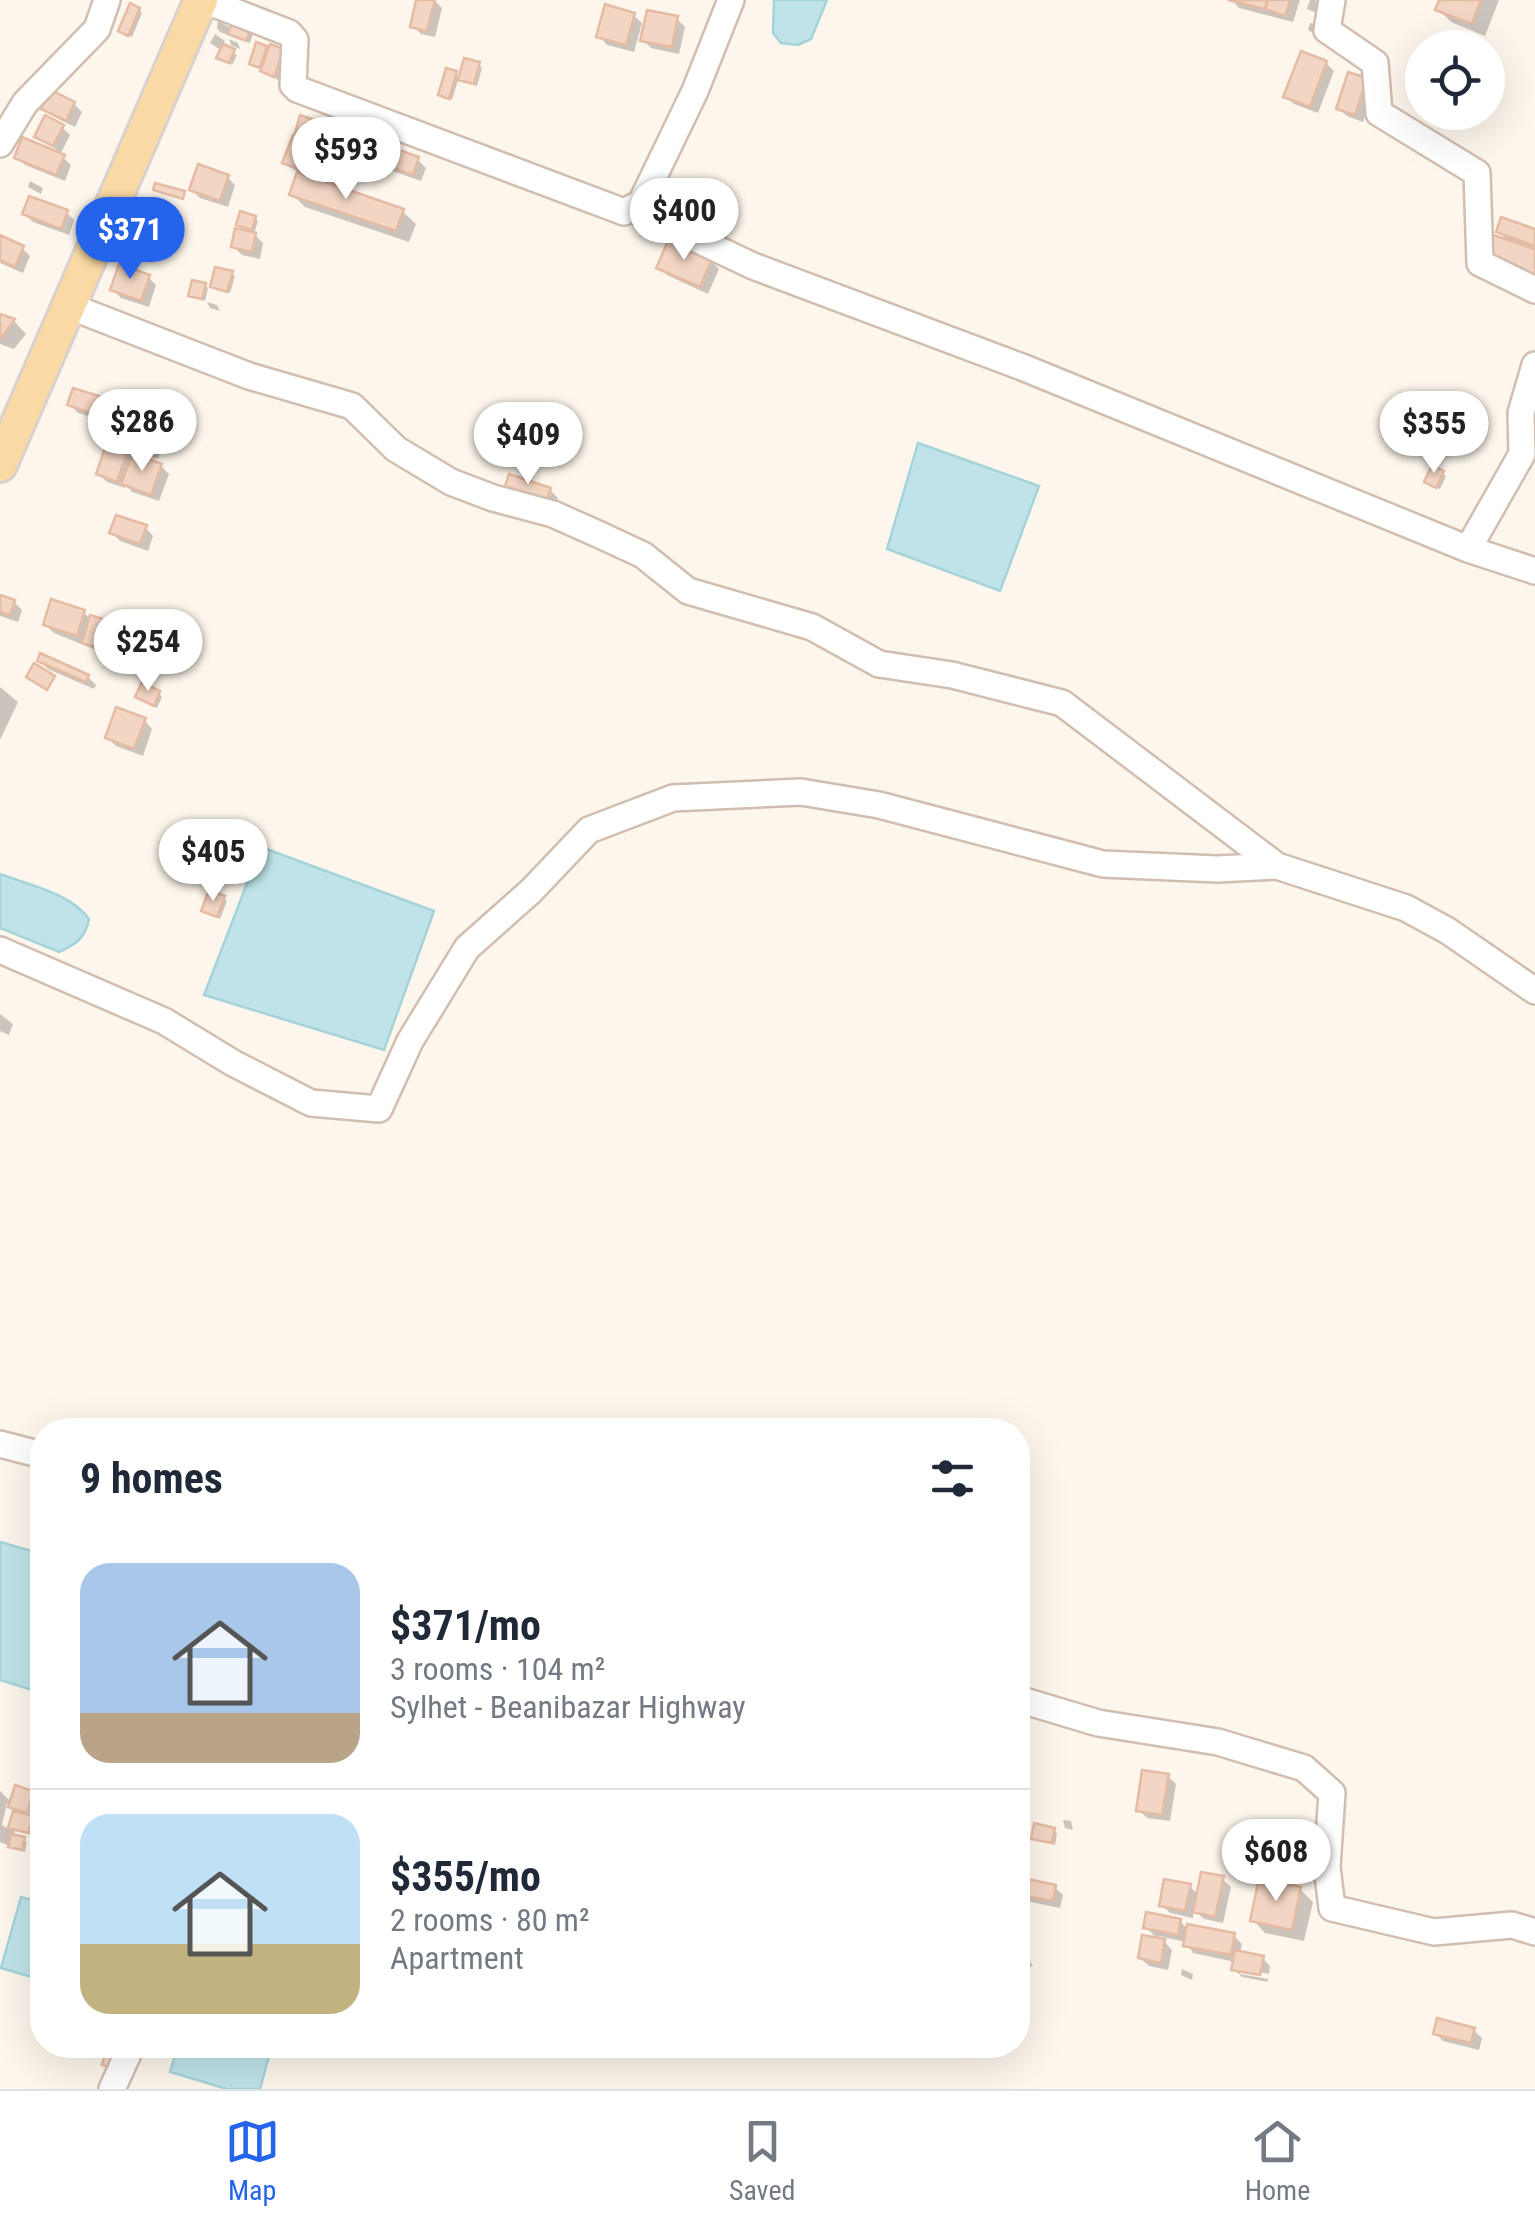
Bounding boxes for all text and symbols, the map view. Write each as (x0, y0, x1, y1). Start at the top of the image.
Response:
map controls (1405, 30, 1505, 130)
button: locate (1405, 30, 1505, 130)
pin: $593 (287, 117, 405, 202)
text: $593 (314, 130, 378, 168)
pin: $400 (625, 178, 743, 263)
text: $400 (652, 191, 716, 229)
pin: $371 (71, 197, 189, 282)
text: $371 (98, 210, 162, 248)
pin: $286 (83, 389, 201, 474)
pin: $355 (1375, 391, 1493, 476)
text: $286 (110, 402, 174, 440)
pin: $409 (469, 402, 587, 487)
text: $355 (1402, 404, 1466, 442)
text: $409 (496, 415, 560, 453)
pin: $254 (89, 609, 207, 694)
text: $254 (116, 622, 180, 660)
pin: $405 (154, 819, 272, 904)
text: $405 (181, 832, 245, 870)
icon: filters (925, 1451, 980, 1506)
text: 9 homes (80, 1454, 223, 1503)
text: $371/mo (390, 1601, 541, 1650)
icon: home (160, 1603, 280, 1723)
text: 3 rooms · 104 m² (390, 1650, 605, 1688)
text: Sylhet - Beanibazar Highway (390, 1688, 746, 1726)
pin: $608 (1217, 1819, 1335, 1904)
text: $608 (1244, 1832, 1308, 1870)
text: $355/mo (390, 1852, 541, 1901)
icon: home (160, 1854, 280, 1974)
text: 2 rooms · 80 m² (390, 1901, 589, 1939)
text: Apartment (390, 1939, 524, 1977)
tab: Map (225, 2114, 280, 2207)
tab: Saved (729, 2114, 795, 2207)
tab: Home (1245, 2114, 1310, 2207)

